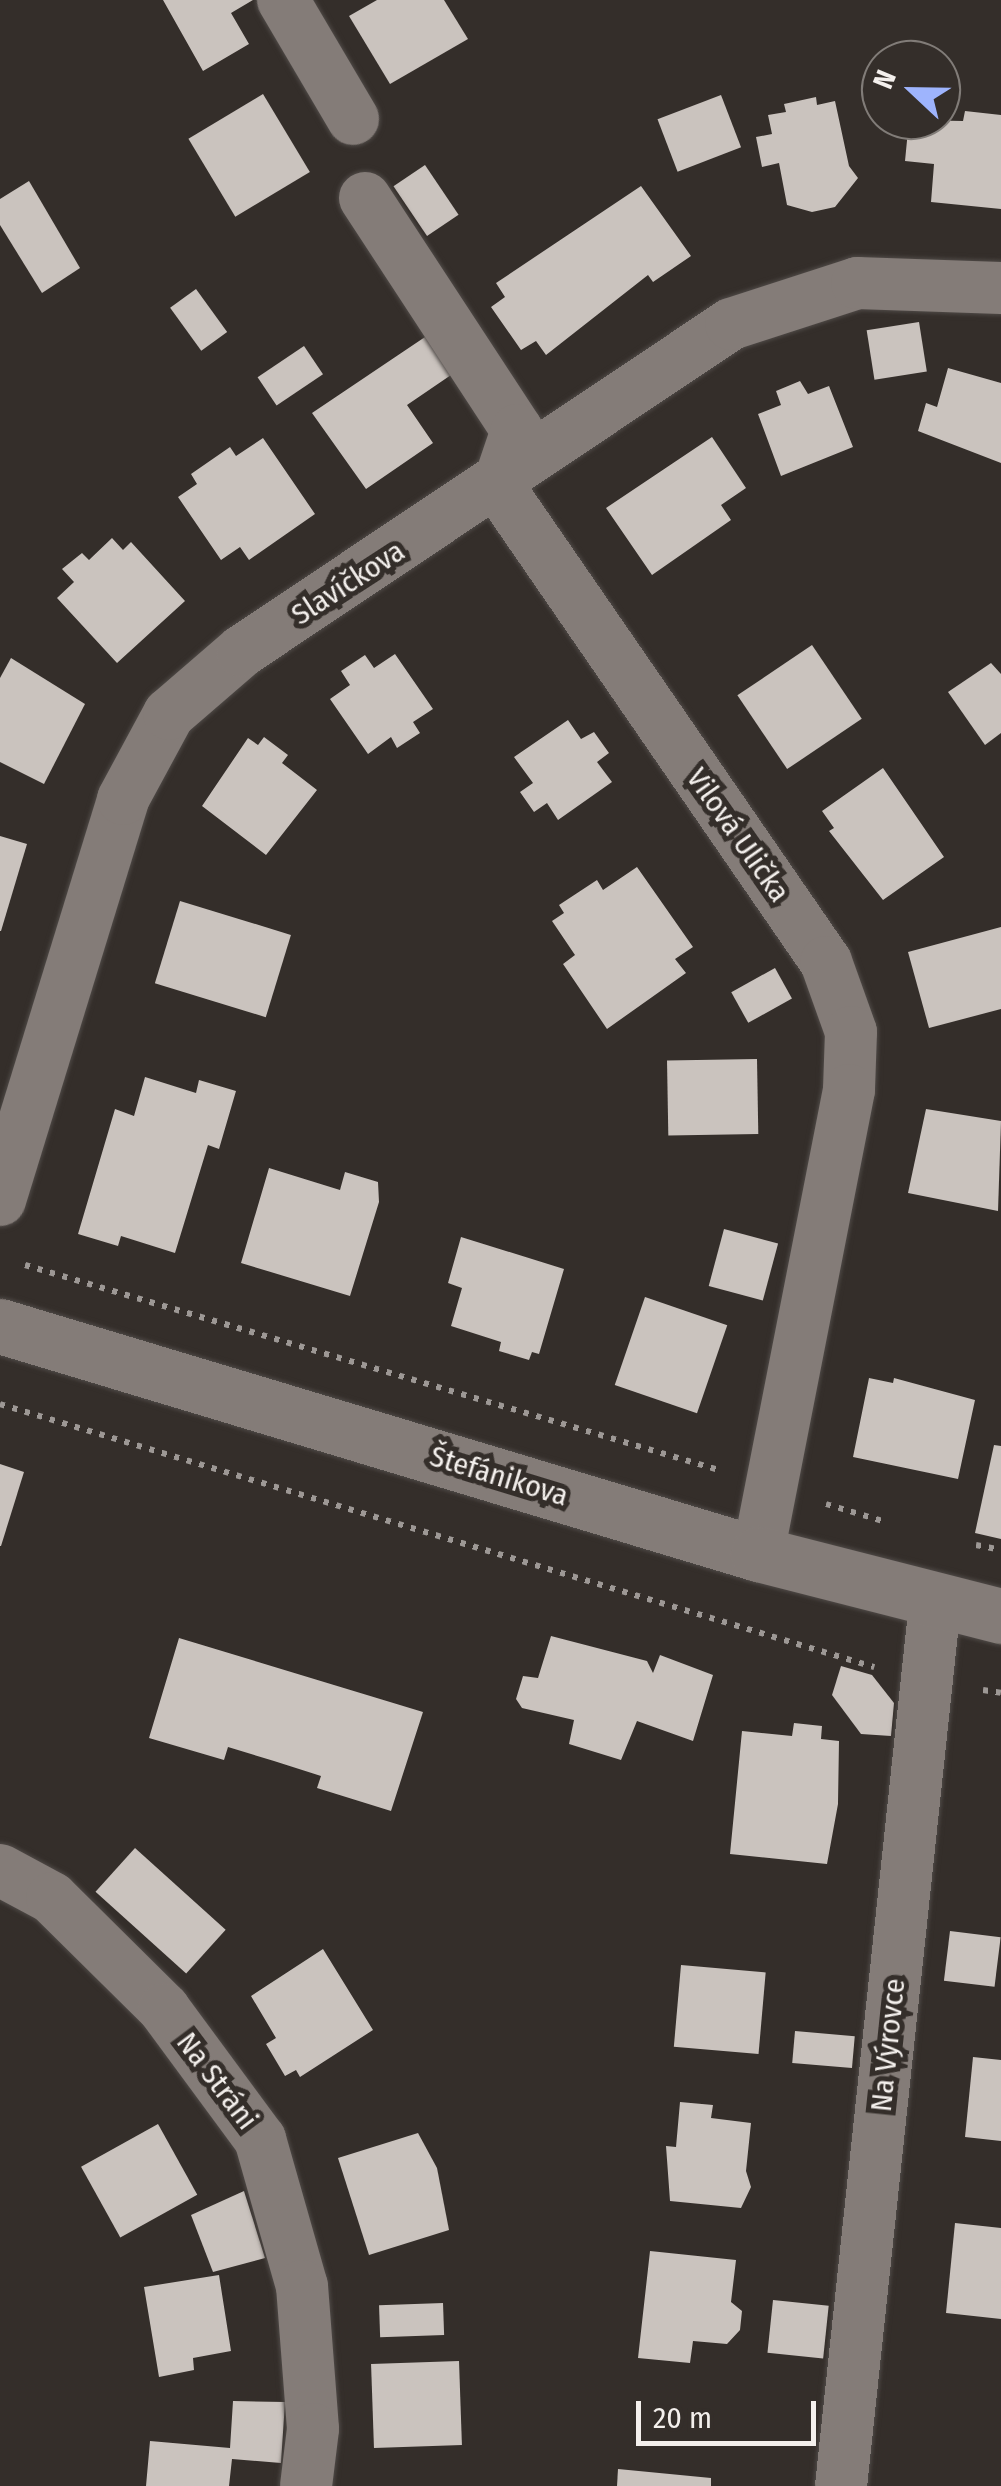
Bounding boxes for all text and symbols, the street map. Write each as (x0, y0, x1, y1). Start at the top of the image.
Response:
north arrow (861, 40, 961, 140)
text: N (866, 65, 903, 93)
street label: Slavíčkova (285, 533, 411, 633)
street label: Vilová Ulička (679, 761, 797, 909)
street label: Štefánikova (426, 1438, 572, 1514)
street label: Na Výrovce (863, 1977, 913, 2113)
street label: Na Stráni (169, 2025, 265, 2137)
scale bar (641, 2381, 821, 2443)
text: 20 m (653, 2400, 712, 2436)

